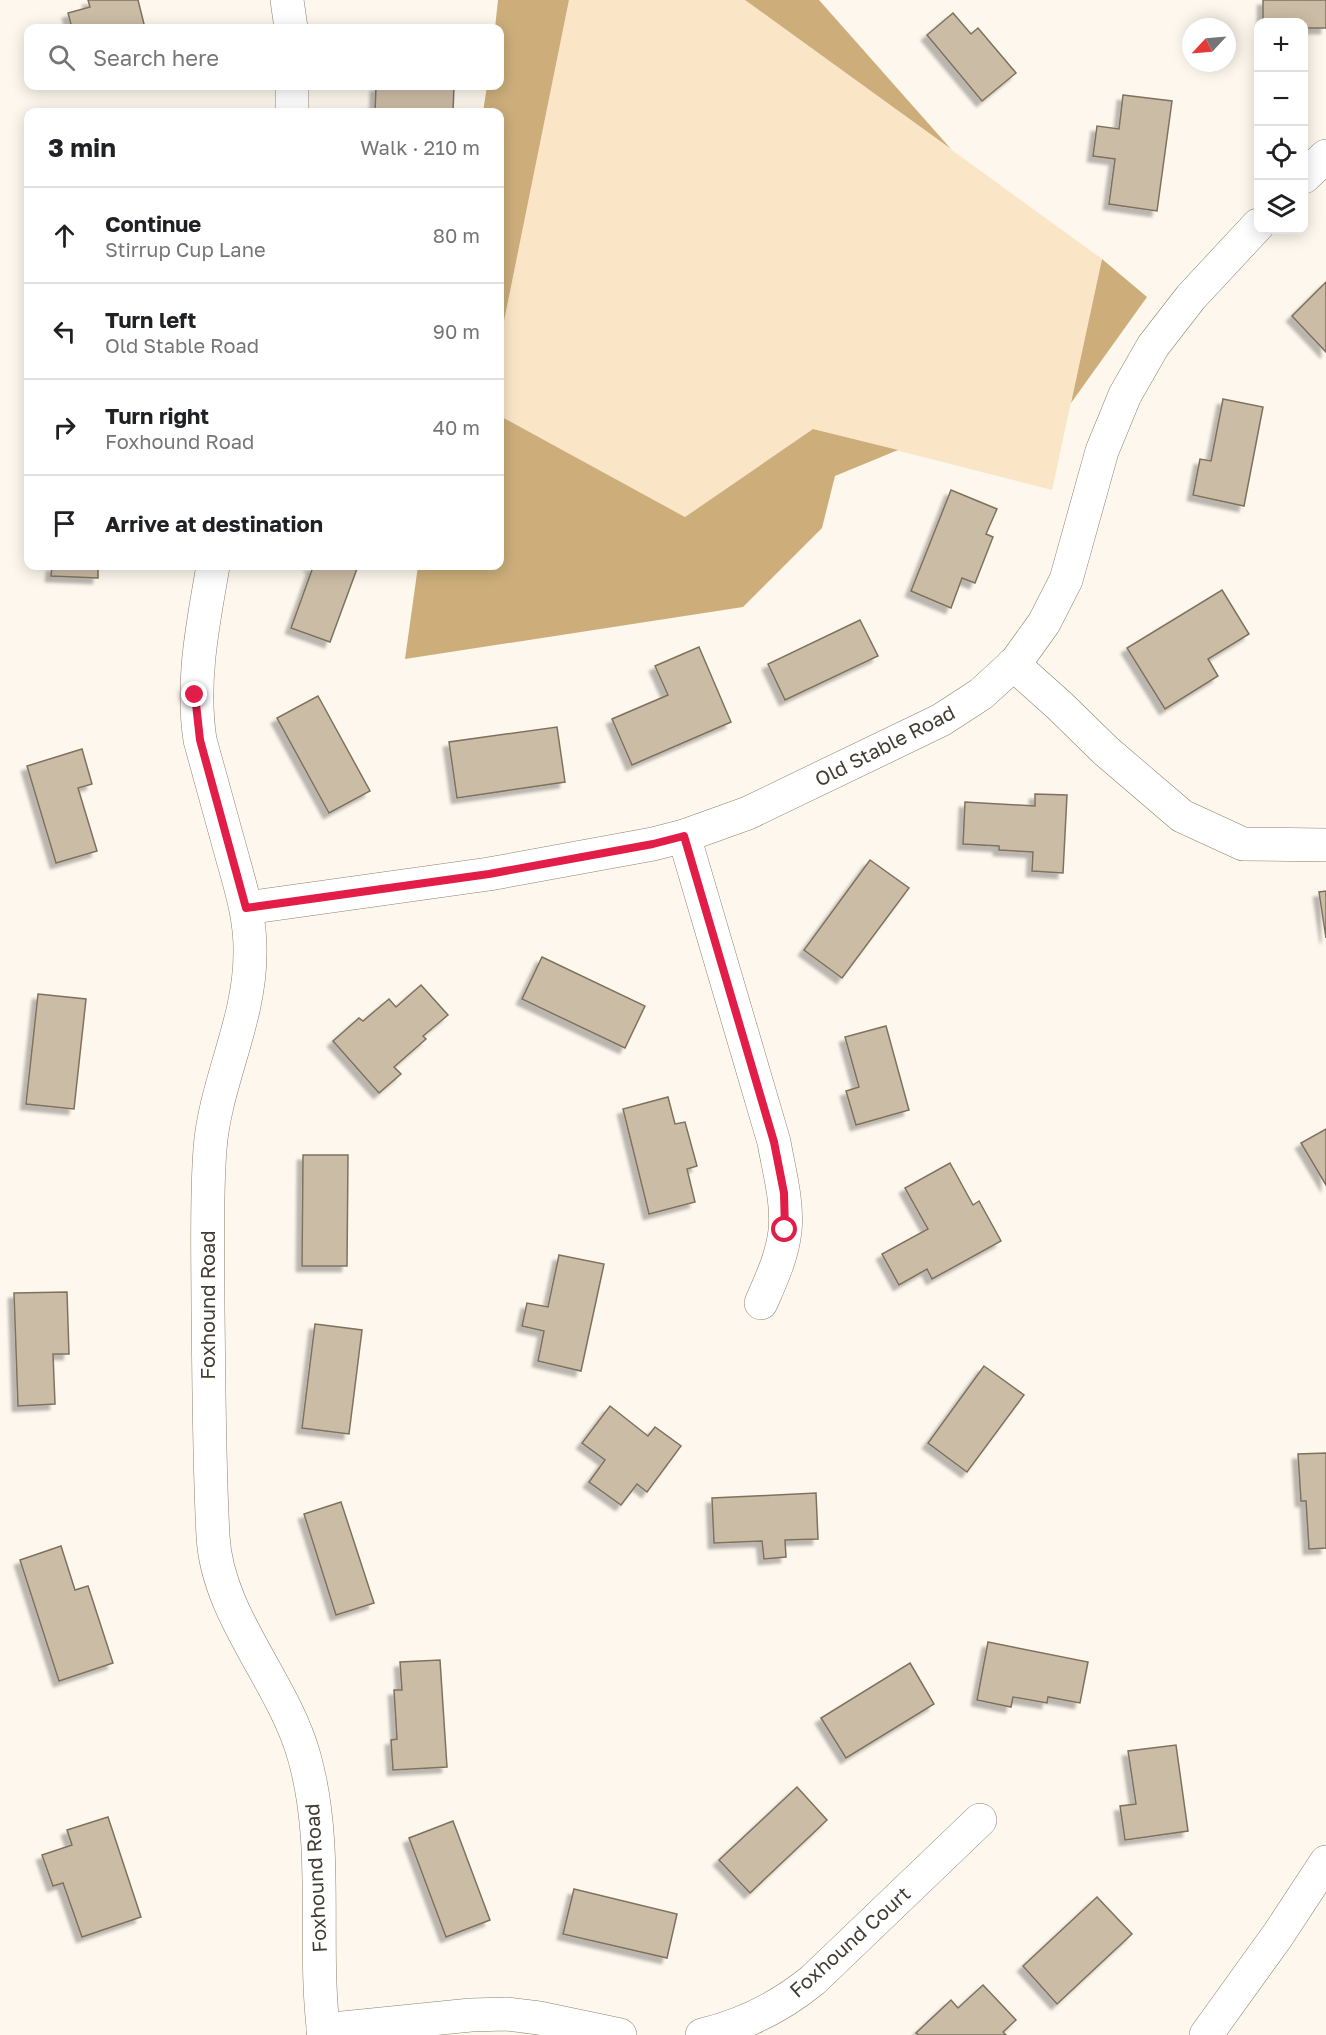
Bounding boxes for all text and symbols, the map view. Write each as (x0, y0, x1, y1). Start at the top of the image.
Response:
north arrow (1182, 18, 1236, 72)
map controls (1254, 18, 1308, 234)
button: + (1254, 18, 1308, 72)
search box (24, 24, 504, 90)
icon: search (45, 41, 78, 74)
text: Search here (93, 44, 219, 71)
button: − (1254, 72, 1308, 126)
button: locate (1254, 126, 1308, 180)
text: 3 min (48, 132, 116, 163)
text: Walk · 210 m (360, 135, 480, 159)
button: layers (1254, 180, 1308, 234)
text: Continue (105, 210, 201, 237)
icon: ahead (48, 219, 81, 252)
text: 80 m (433, 223, 480, 247)
text: Stirrup Cup Lane (105, 237, 266, 261)
text: Turn left (105, 306, 196, 333)
icon: left (48, 315, 81, 348)
text: 90 m (433, 319, 480, 343)
text: Old Stable Road (105, 333, 259, 357)
text: Turn right (105, 402, 209, 429)
icon: right (48, 411, 81, 444)
text: 40 m (433, 415, 480, 439)
text: Foxhound Road (105, 429, 254, 453)
icon: arrive (48, 507, 81, 540)
text: Arrive at destination (105, 510, 323, 537)
route end (181, 681, 207, 707)
street label: Old Stable Road (810, 699, 959, 791)
route start (771, 1216, 797, 1242)
street label: Foxhound Road (195, 1230, 219, 1380)
street label: Foxhound Road (299, 1803, 331, 1953)
street label: Foxhound Court (784, 1881, 915, 2002)

